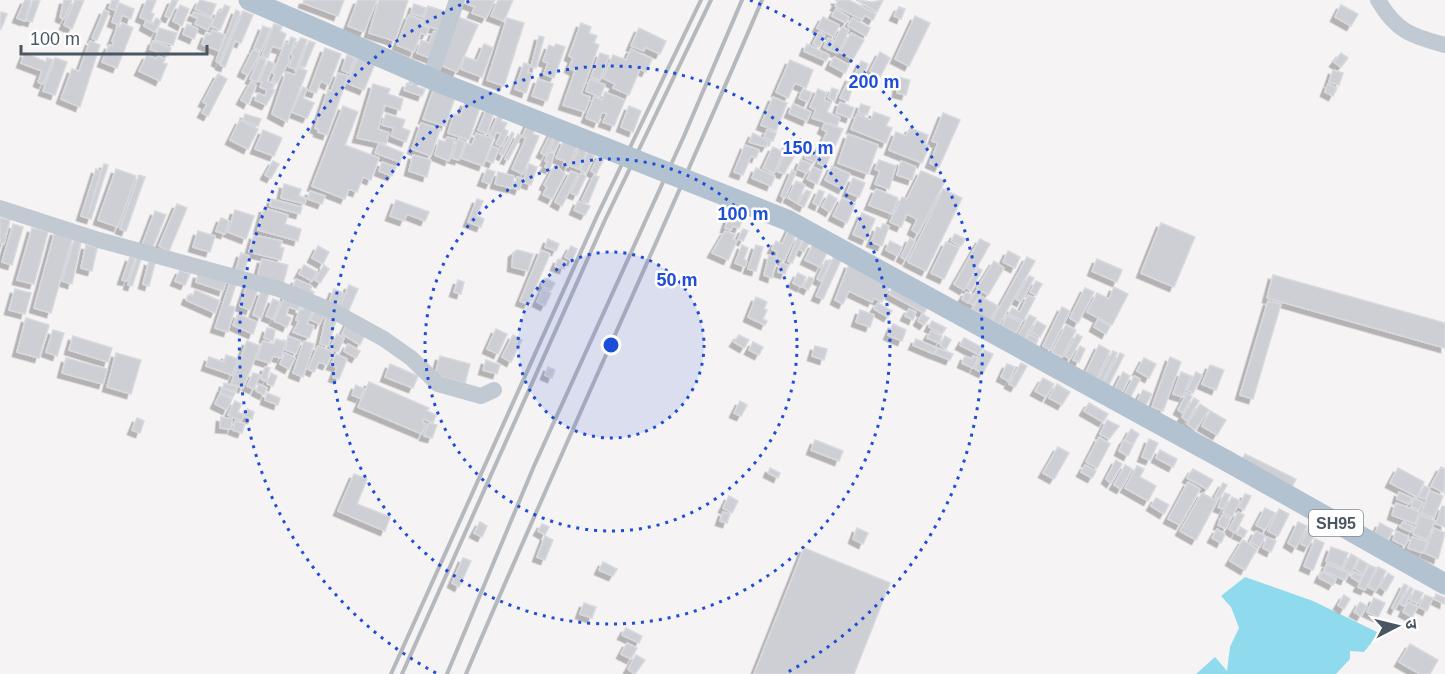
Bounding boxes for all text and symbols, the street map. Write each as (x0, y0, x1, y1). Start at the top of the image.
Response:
scale bar (21, 18, 207, 56)
text: 100 m (30, 29, 80, 49)
text: 200 m (848, 72, 900, 92)
text: 150 m (782, 138, 834, 158)
text: 100 m (717, 204, 769, 224)
text: 50 m (656, 270, 698, 290)
centre of rings (601, 335, 621, 355)
road number: SH95 (1309, 510, 1363, 536)
north arrow (1367, 596, 1427, 656)
text: उ (1402, 619, 1420, 631)

